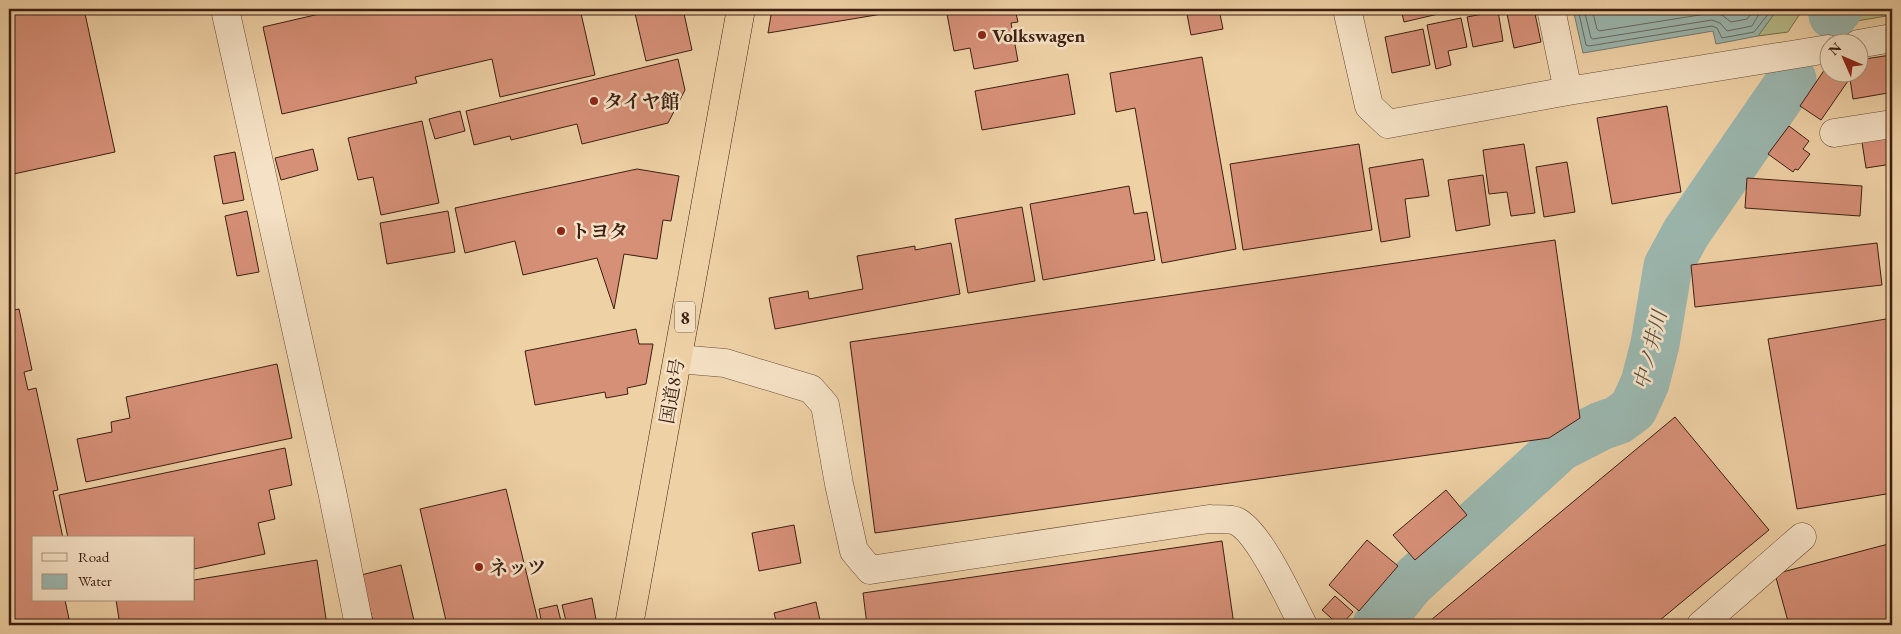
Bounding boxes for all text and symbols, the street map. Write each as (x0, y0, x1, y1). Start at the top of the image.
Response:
place label: Volkswagen (992, 23, 1086, 48)
marker: Volkswagen (976, 29, 988, 41)
north arrow (1818, 32, 1868, 82)
text: N (1824, 38, 1846, 59)
place label: タイヤ館 (604, 89, 680, 114)
marker: タイヤ館 (588, 95, 600, 107)
place label: トヨタ (571, 219, 628, 244)
marker: トヨタ (555, 225, 567, 237)
road number: 8 (675, 302, 695, 332)
water label: 中ノ井川 (1628, 306, 1673, 392)
street label: 国道8号 (654, 356, 690, 426)
legend (32, 536, 195, 602)
text: Road (78, 547, 110, 566)
place label: ネッツ (489, 555, 546, 580)
marker: ネッツ (473, 561, 485, 573)
text: Water (78, 571, 112, 590)

